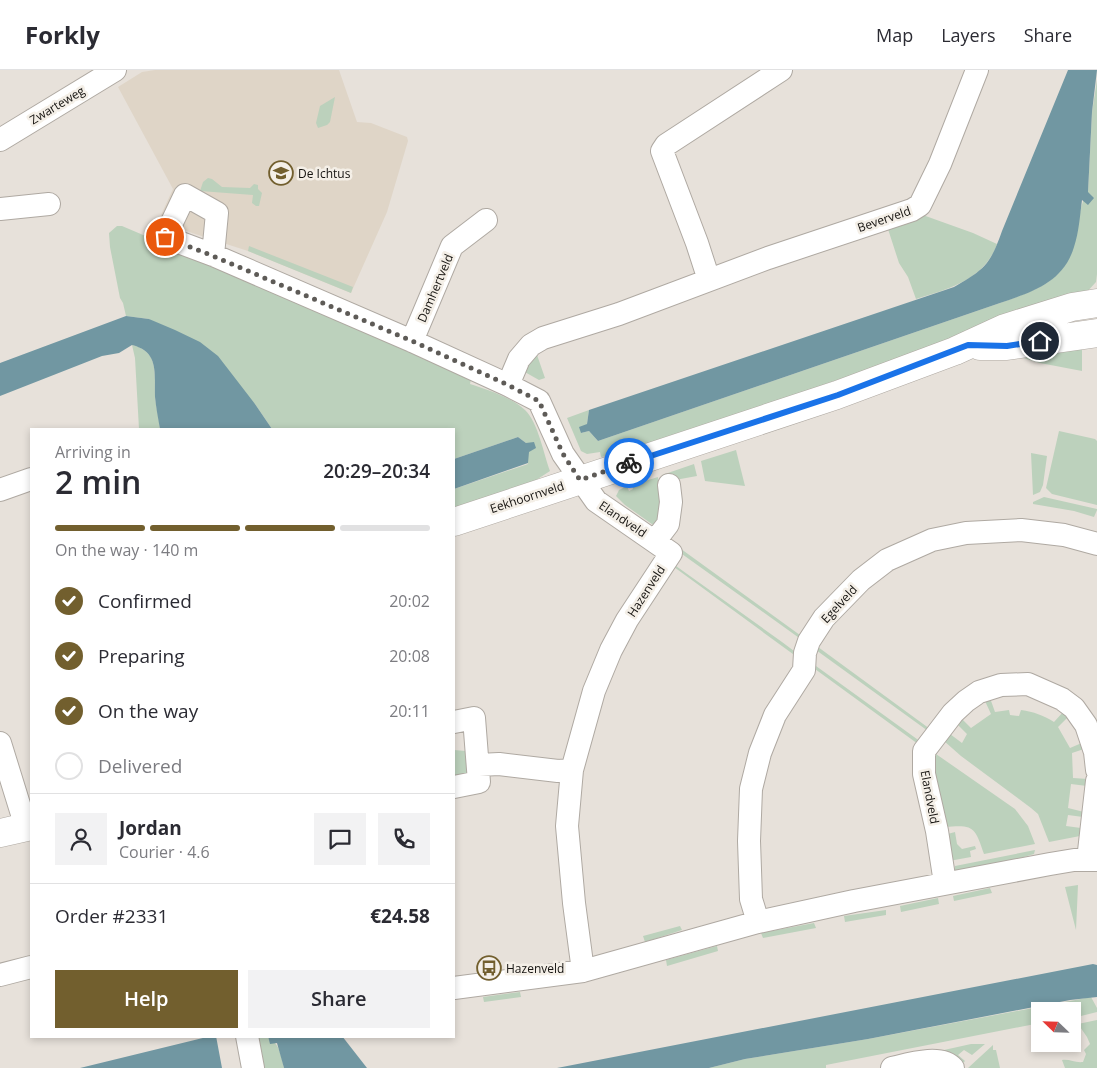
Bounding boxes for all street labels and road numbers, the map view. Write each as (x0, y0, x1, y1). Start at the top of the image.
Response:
street label: Zwarteweg (26, 82, 88, 128)
street label: Beverveld (855, 202, 913, 236)
street label: Damhertveld (413, 251, 457, 325)
street label: Eekhoornveld (488, 477, 566, 517)
street label: Elandveld (596, 497, 650, 541)
street label: Hazenveld (623, 562, 669, 620)
street label: Egelveld (817, 581, 861, 627)
street label: Elandveld (916, 769, 944, 825)

